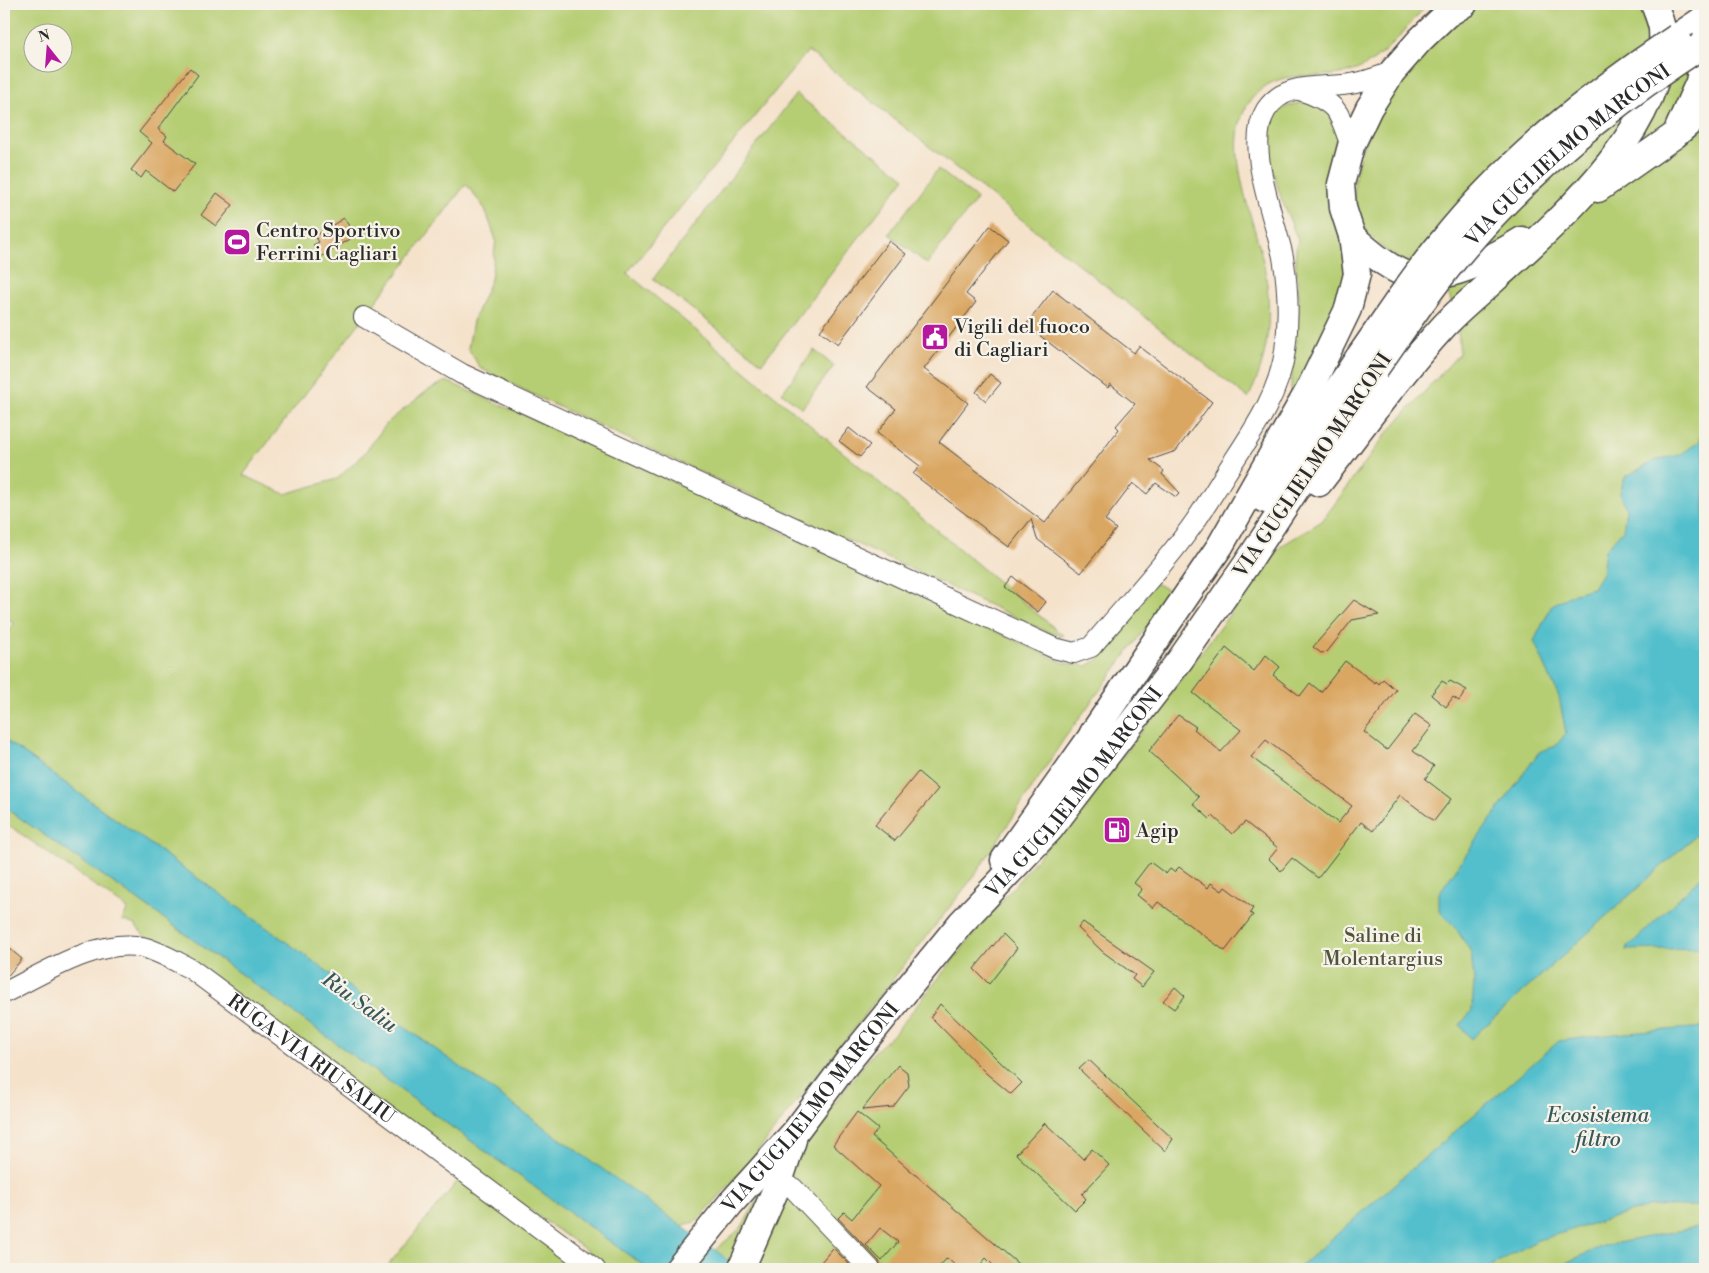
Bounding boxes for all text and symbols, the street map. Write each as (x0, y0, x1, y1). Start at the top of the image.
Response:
north arrow (22, 22, 72, 72)
text: N (37, 26, 52, 47)
street label: VIA GUGLIELMO MARCONI (1460, 59, 1676, 253)
place label: Centro Sportivo Ferrini Cagliari (256, 219, 400, 267)
sports icon: Centro Sportivo Ferrini Cagliari (222, 227, 252, 257)
place label: Vigili del fuoco di Cagliari (953, 315, 1090, 363)
public building icon: Vigili del fuoco di Cagliari (920, 322, 950, 352)
street label: VIA GUGLIELMO MARCONI (1228, 348, 1398, 584)
street label: VIA GUGLIELMO MARCONI (980, 682, 1169, 904)
fuel station icon: Agip (1102, 815, 1132, 845)
place label: Agip (1135, 819, 1179, 844)
park label: Saline di Molentargius (1323, 924, 1443, 972)
water label: Riu Saliu (316, 966, 402, 1039)
street label: RUGA-VIA RIU SALIU (222, 989, 400, 1130)
street label: VIA GUGLIELMO MARCONI (716, 997, 906, 1219)
water label: Ecosistema filtro (1546, 1103, 1650, 1153)

